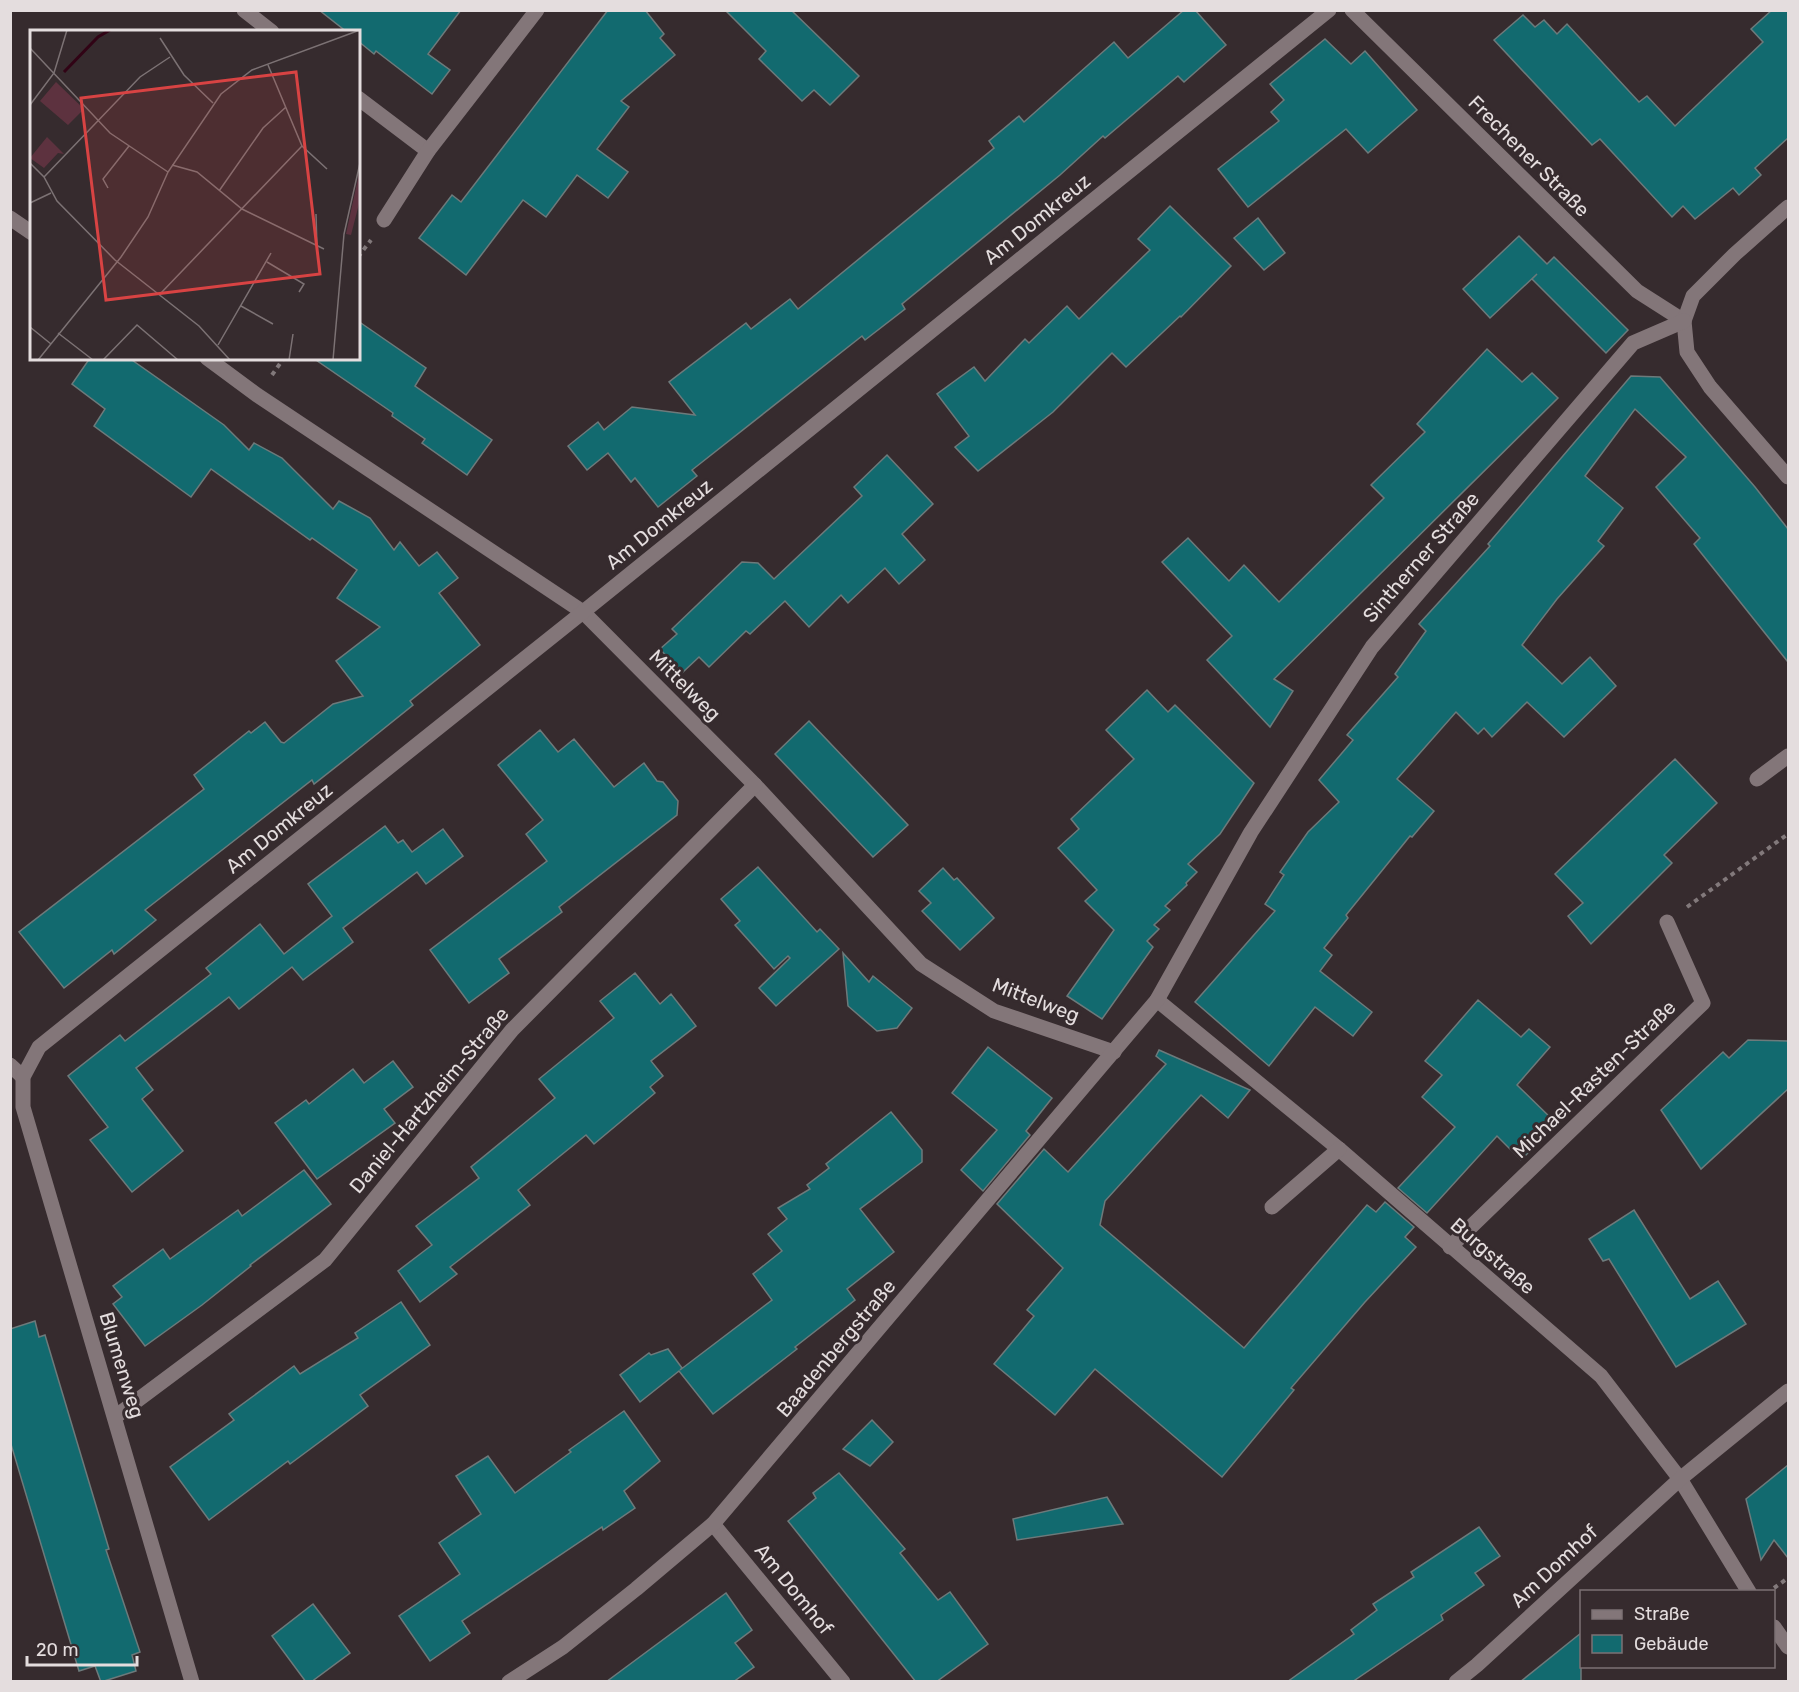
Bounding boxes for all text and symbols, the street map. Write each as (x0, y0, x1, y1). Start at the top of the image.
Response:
inset map (30, 30, 360, 360)
street label: Frechener Straße (1463, 90, 1595, 222)
street label: Am Domkreuz (979, 169, 1095, 269)
street label: Am Domkreuz (601, 474, 717, 574)
street label: Sintherner Straße (1358, 487, 1484, 627)
street label: Mittelweg (644, 644, 726, 726)
street label: Am Domkreuz (221, 778, 337, 878)
street label: Mittelweg (989, 972, 1083, 1028)
street label: Michael-Rasten-Straße (1508, 995, 1680, 1163)
street label: Daniel-Hartzheim-Straße (344, 1002, 514, 1198)
street label: Burgstraße (1446, 1213, 1540, 1299)
street label: Baadenbergstraße (771, 1274, 901, 1422)
street label: Blumenweg (94, 1309, 150, 1421)
street label: Am Domhof (1505, 1519, 1603, 1612)
street label: Am Domhof (750, 1539, 838, 1640)
legend (1580, 1590, 1775, 1668)
text: Straße (1634, 1603, 1690, 1625)
scale bar (27, 1629, 136, 1667)
text: Gebäude (1634, 1633, 1709, 1655)
text: 20 m (36, 1639, 78, 1661)

